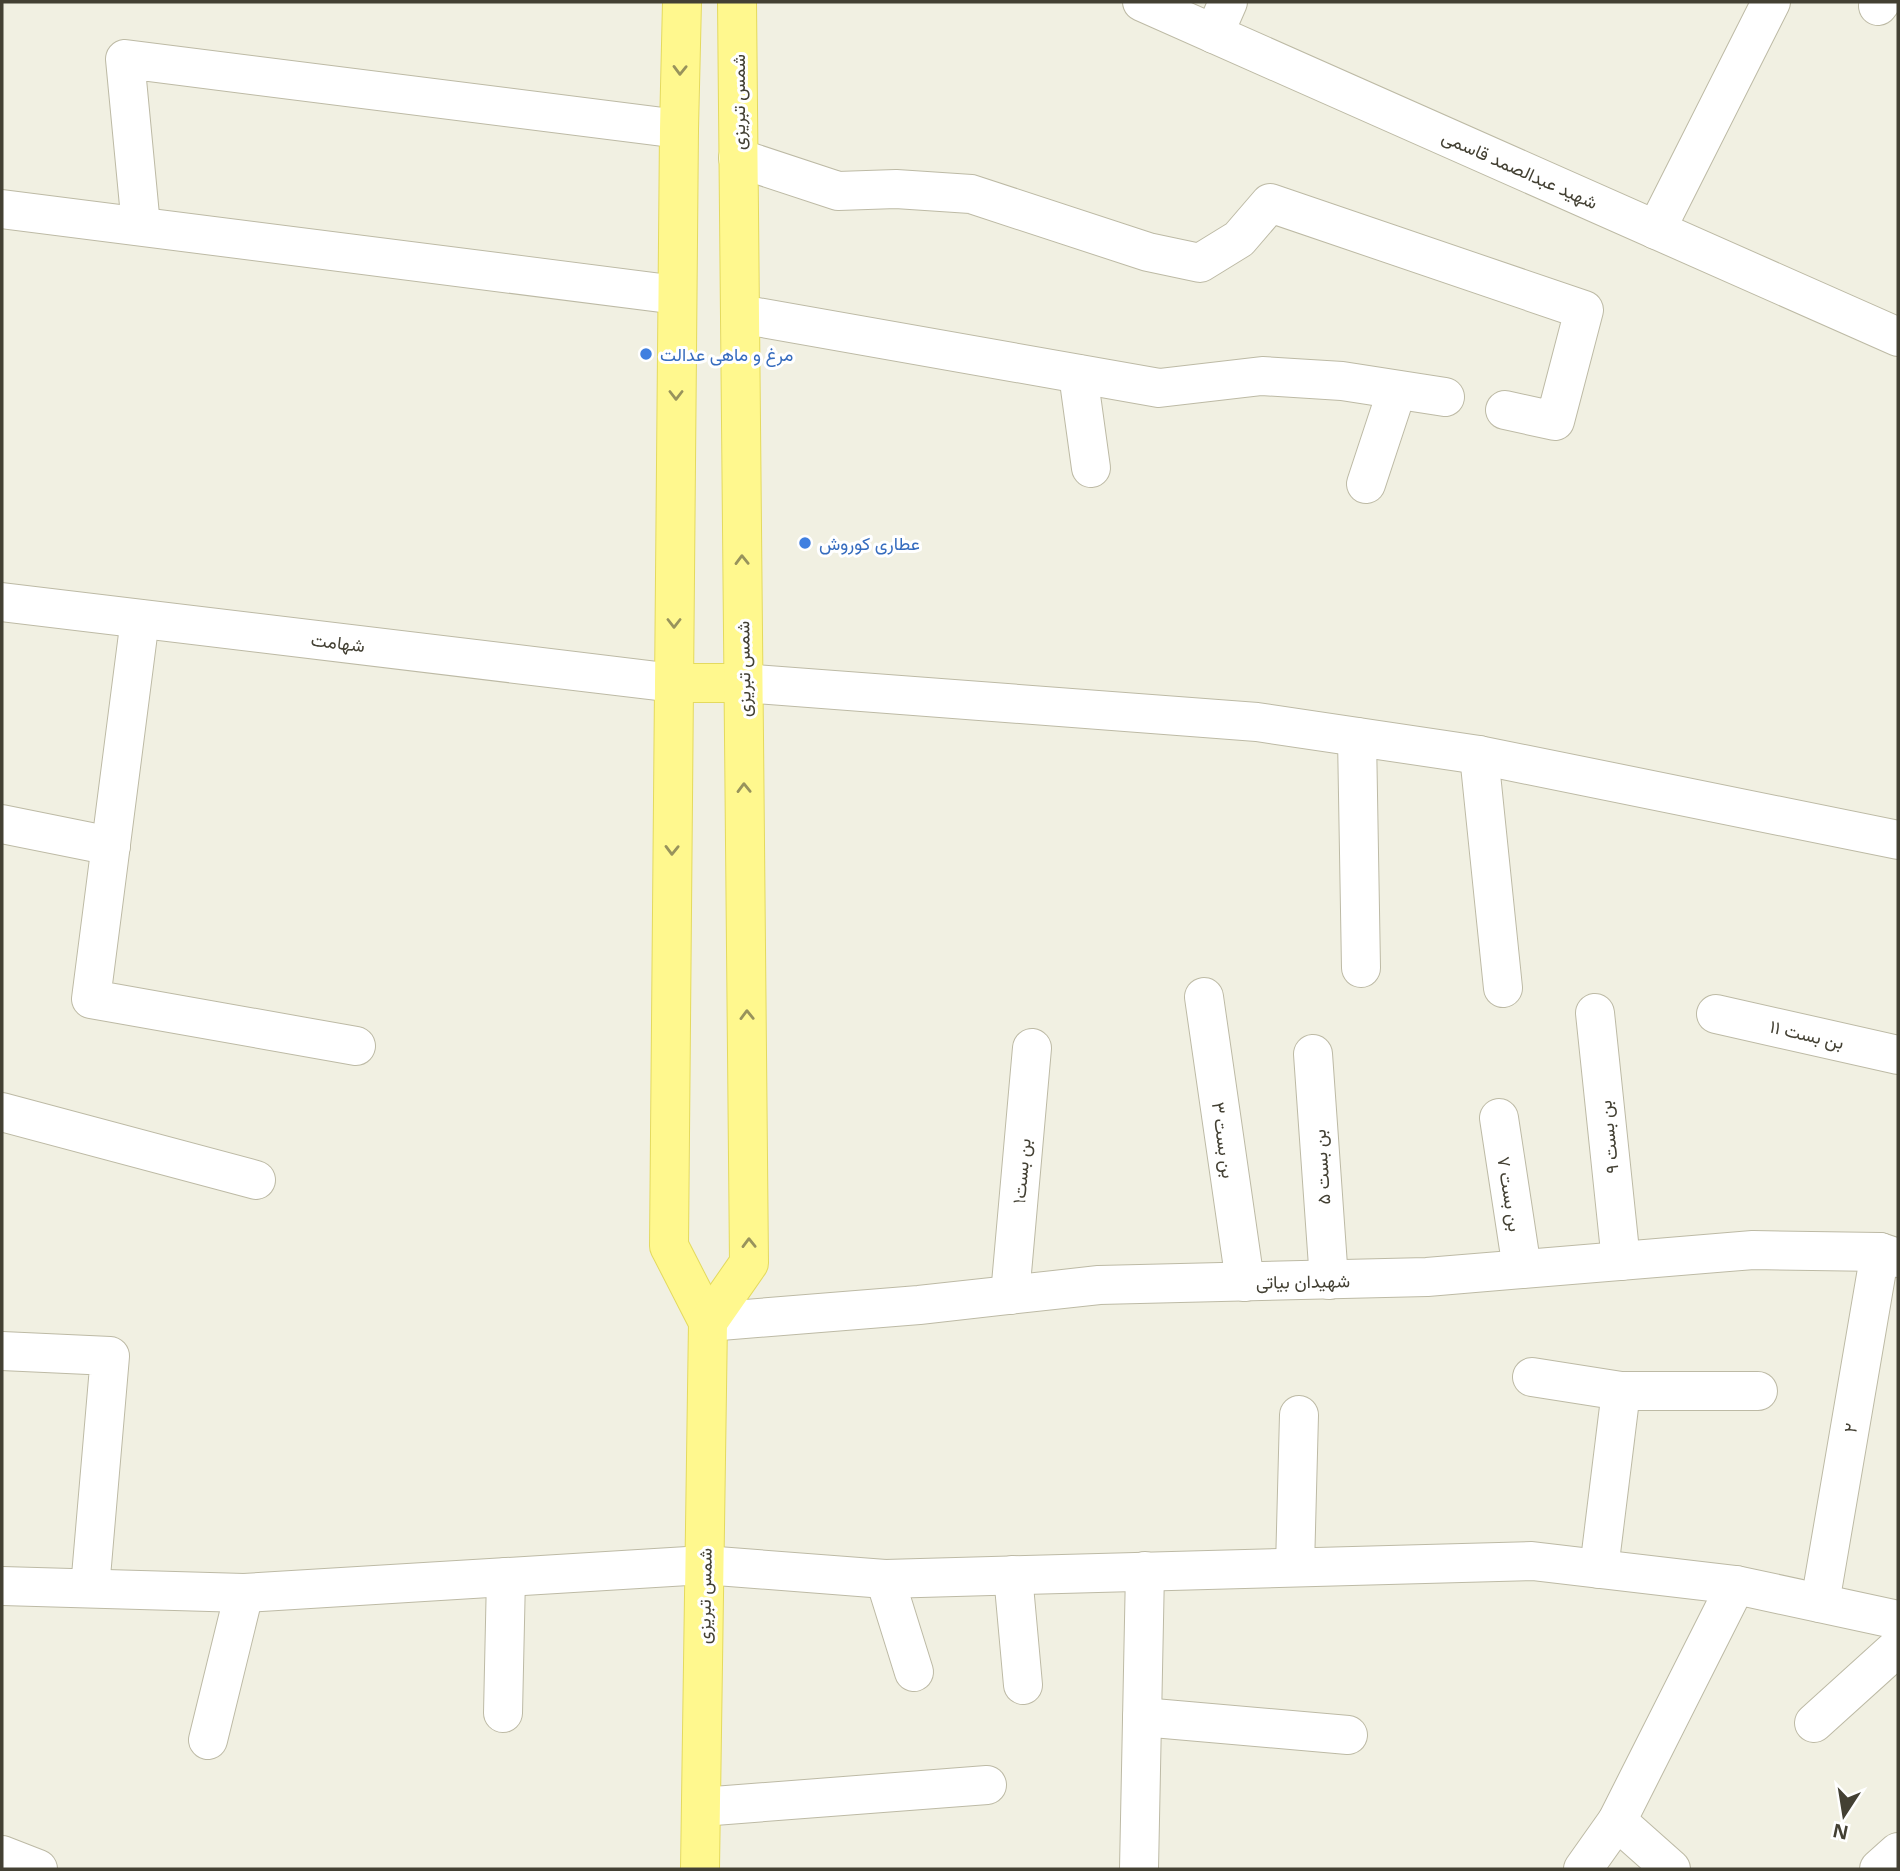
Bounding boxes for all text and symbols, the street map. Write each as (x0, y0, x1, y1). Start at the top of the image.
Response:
street label: شمس تبریزی (726, 54, 750, 150)
one-way arrow (672, 65, 688, 76)
street label: شهید عبدالصمد قاسمی (1438, 124, 1602, 214)
place label: مرغ و ماهی عدالت (660, 342, 793, 367)
marker: مرغ و ماهی عدالت (638, 346, 654, 362)
one-way arrow (668, 391, 684, 401)
place label: عطاری کوروش (819, 531, 920, 555)
marker: عطاری کوروش (797, 535, 813, 551)
one-way arrow (734, 554, 750, 565)
one-way arrow (667, 618, 682, 629)
street label: شمس تبریزی (730, 621, 756, 717)
street label: شهامت (310, 627, 366, 657)
one-way arrow (736, 782, 752, 792)
one-way arrow (665, 845, 680, 856)
one-way arrow (739, 1009, 755, 1020)
street label: بن بست ۱۱ (1768, 1014, 1846, 1054)
street label: بن بست ۹ (1592, 1099, 1624, 1175)
street label: بن بست ۳ (1207, 1100, 1241, 1180)
street label: بن بست ۵ (1306, 1128, 1336, 1206)
street label: بن بست۱ (1006, 1137, 1036, 1205)
street label: بن بست ۷ (1492, 1155, 1528, 1233)
one-way arrow (741, 1237, 757, 1247)
street label: شهیدان بیاتی (1256, 1268, 1350, 1294)
street label: ۲ (1837, 1421, 1863, 1435)
street label: شمس تبریزی (691, 1548, 717, 1644)
north arrow (1809, 1780, 1879, 1850)
text: N (1830, 1817, 1851, 1846)

